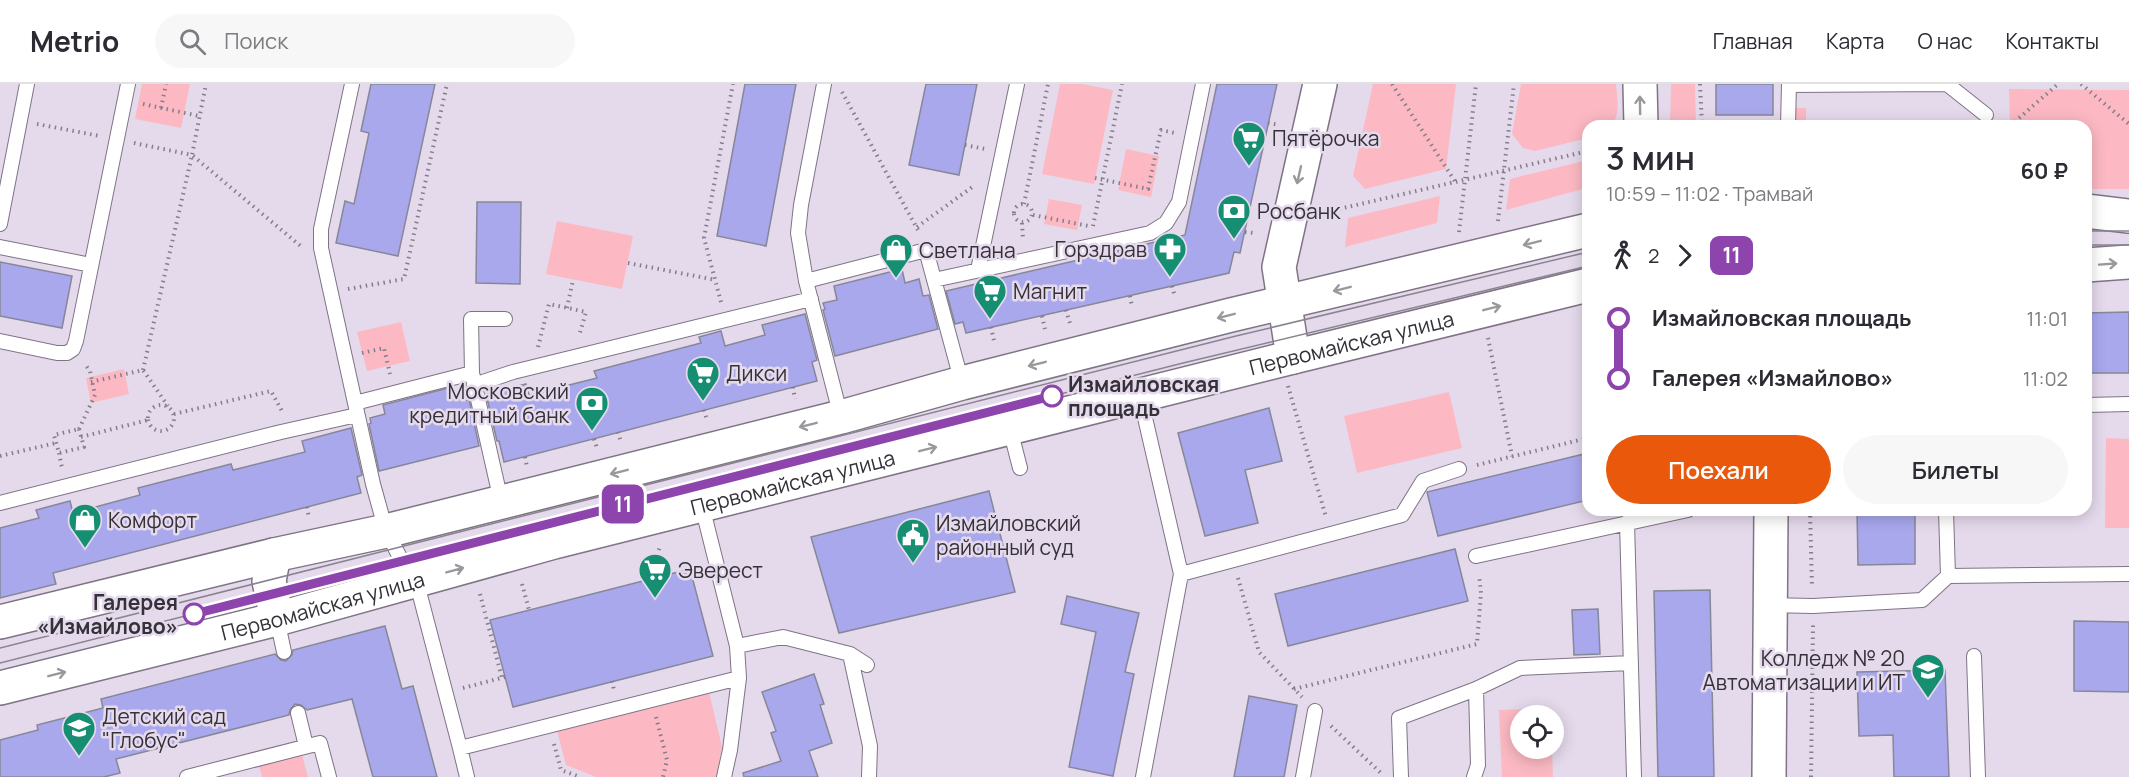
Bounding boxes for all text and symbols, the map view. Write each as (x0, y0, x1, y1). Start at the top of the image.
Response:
search box (155, 14, 575, 68)
text: Metrio (30, 22, 119, 60)
icon: search (176, 25, 209, 58)
text: Поиск (224, 26, 288, 56)
text: Главная (1713, 27, 1793, 55)
text: Карта (1826, 27, 1884, 55)
text: О нас (1917, 27, 1973, 55)
text: Контакты (2006, 27, 2099, 55)
one-way arrow (1634, 96, 1646, 115)
supermarket icon: Пятёрочка (1231, 120, 1267, 167)
place label: Пятёрочка (1272, 124, 1379, 152)
text: 3 мин (1606, 135, 1695, 180)
text: 60 ₽ (2020, 156, 2068, 186)
one-way arrow (1293, 165, 1305, 184)
text: 10:59 – 11:02 · Трамвай (1606, 180, 1813, 207)
bank icon: Росбанк (1216, 193, 1252, 240)
place label: Росбанк (1257, 197, 1341, 225)
pharmacy icon: Горздрав (1152, 231, 1188, 278)
shop icon: Светлана (878, 232, 914, 279)
place label: Горздрав (1055, 235, 1147, 263)
place label: Светлана (919, 236, 1016, 264)
one-way arrow (1522, 238, 1541, 250)
icon: walk (1606, 239, 1639, 272)
icon: forward (1668, 239, 1701, 272)
text: 11 (1722, 241, 1741, 269)
text: 2 (1648, 242, 1659, 269)
one-way arrow (2097, 258, 2117, 269)
supermarket icon: Магнит (972, 273, 1008, 320)
place label: Магнит (1013, 277, 1087, 305)
one-way arrow (1333, 284, 1352, 295)
one-way arrow (1483, 302, 1502, 314)
text: Измайловская площадь (1652, 303, 1911, 333)
street label: Первомайская улица (1246, 304, 1457, 381)
text: 11:01 (2026, 305, 2068, 332)
one-way arrow (1217, 311, 1236, 323)
supermarket icon: Дикси (685, 355, 721, 402)
place label: Дикси (726, 359, 787, 387)
one-way arrow (1028, 359, 1047, 371)
text: Галерея «Измайлово» (1652, 363, 1893, 393)
text: 11:02 (2023, 365, 2068, 392)
place label: Измайловская площадь (1068, 370, 1219, 422)
place label: Московский кредитный банк (409, 377, 570, 429)
bank icon: Московский кредитный банк (574, 385, 610, 432)
marker: Измайловская площадь (1041, 385, 1063, 407)
one-way arrow (799, 420, 818, 432)
button: Поехали (1606, 435, 1831, 504)
button: Билеты (1843, 435, 2068, 504)
street label: Первомайская улица (687, 443, 898, 521)
one-way arrow (919, 443, 938, 455)
one-way arrow (610, 466, 629, 478)
line badge: 11 (596, 484, 650, 524)
text: 11 (614, 490, 632, 518)
shop icon: Комфорт (67, 502, 103, 549)
place label: Комфорт (108, 506, 198, 534)
place label: Измайловский районный суд (936, 509, 1081, 561)
public building icon: Измайловский районный суд (895, 517, 931, 564)
supermarket icon: Эверест (637, 552, 673, 599)
place label: Эверест (678, 556, 763, 584)
one-way arrow (445, 563, 464, 575)
street label: Первомайская улица (218, 565, 428, 646)
place label: Галерея «Измайлово» (37, 588, 178, 640)
marker: Галерея «Измайлово» (183, 603, 205, 625)
place label: Колледж № 20 Автоматизации и ИТ (1702, 644, 1905, 696)
school or university icon: Колледж № 20 Автоматизации и ИТ (1910, 652, 1946, 699)
one-way arrow (47, 668, 66, 680)
place label: Детский сад "Глобус" (102, 702, 226, 754)
map controls (1510, 705, 1564, 759)
button: locate (1510, 705, 1564, 759)
school or university icon: Детский сад "Глобус" (61, 710, 97, 757)

